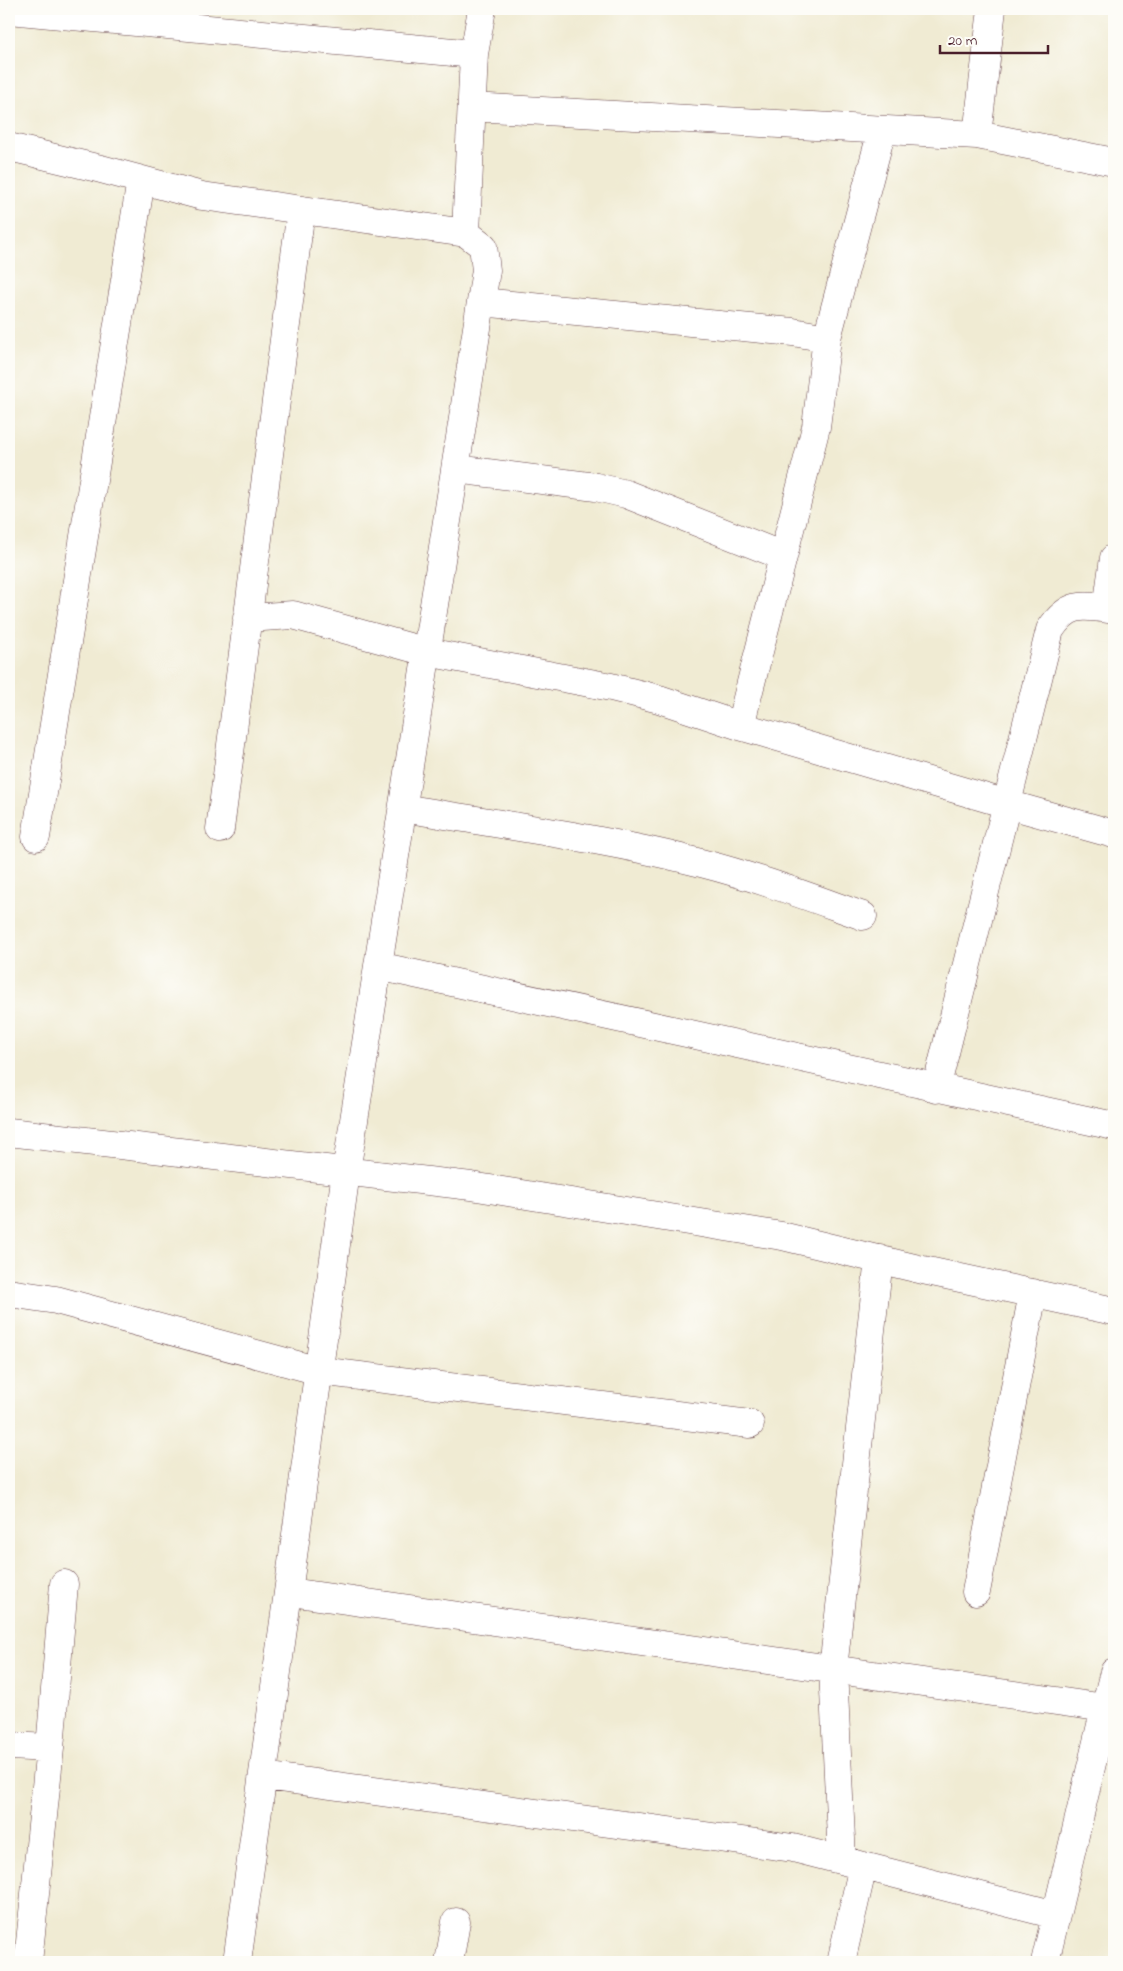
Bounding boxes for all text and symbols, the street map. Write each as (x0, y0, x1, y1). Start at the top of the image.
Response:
scale bar (940, 22, 1048, 54)
text: 20 m (948, 30, 978, 52)

